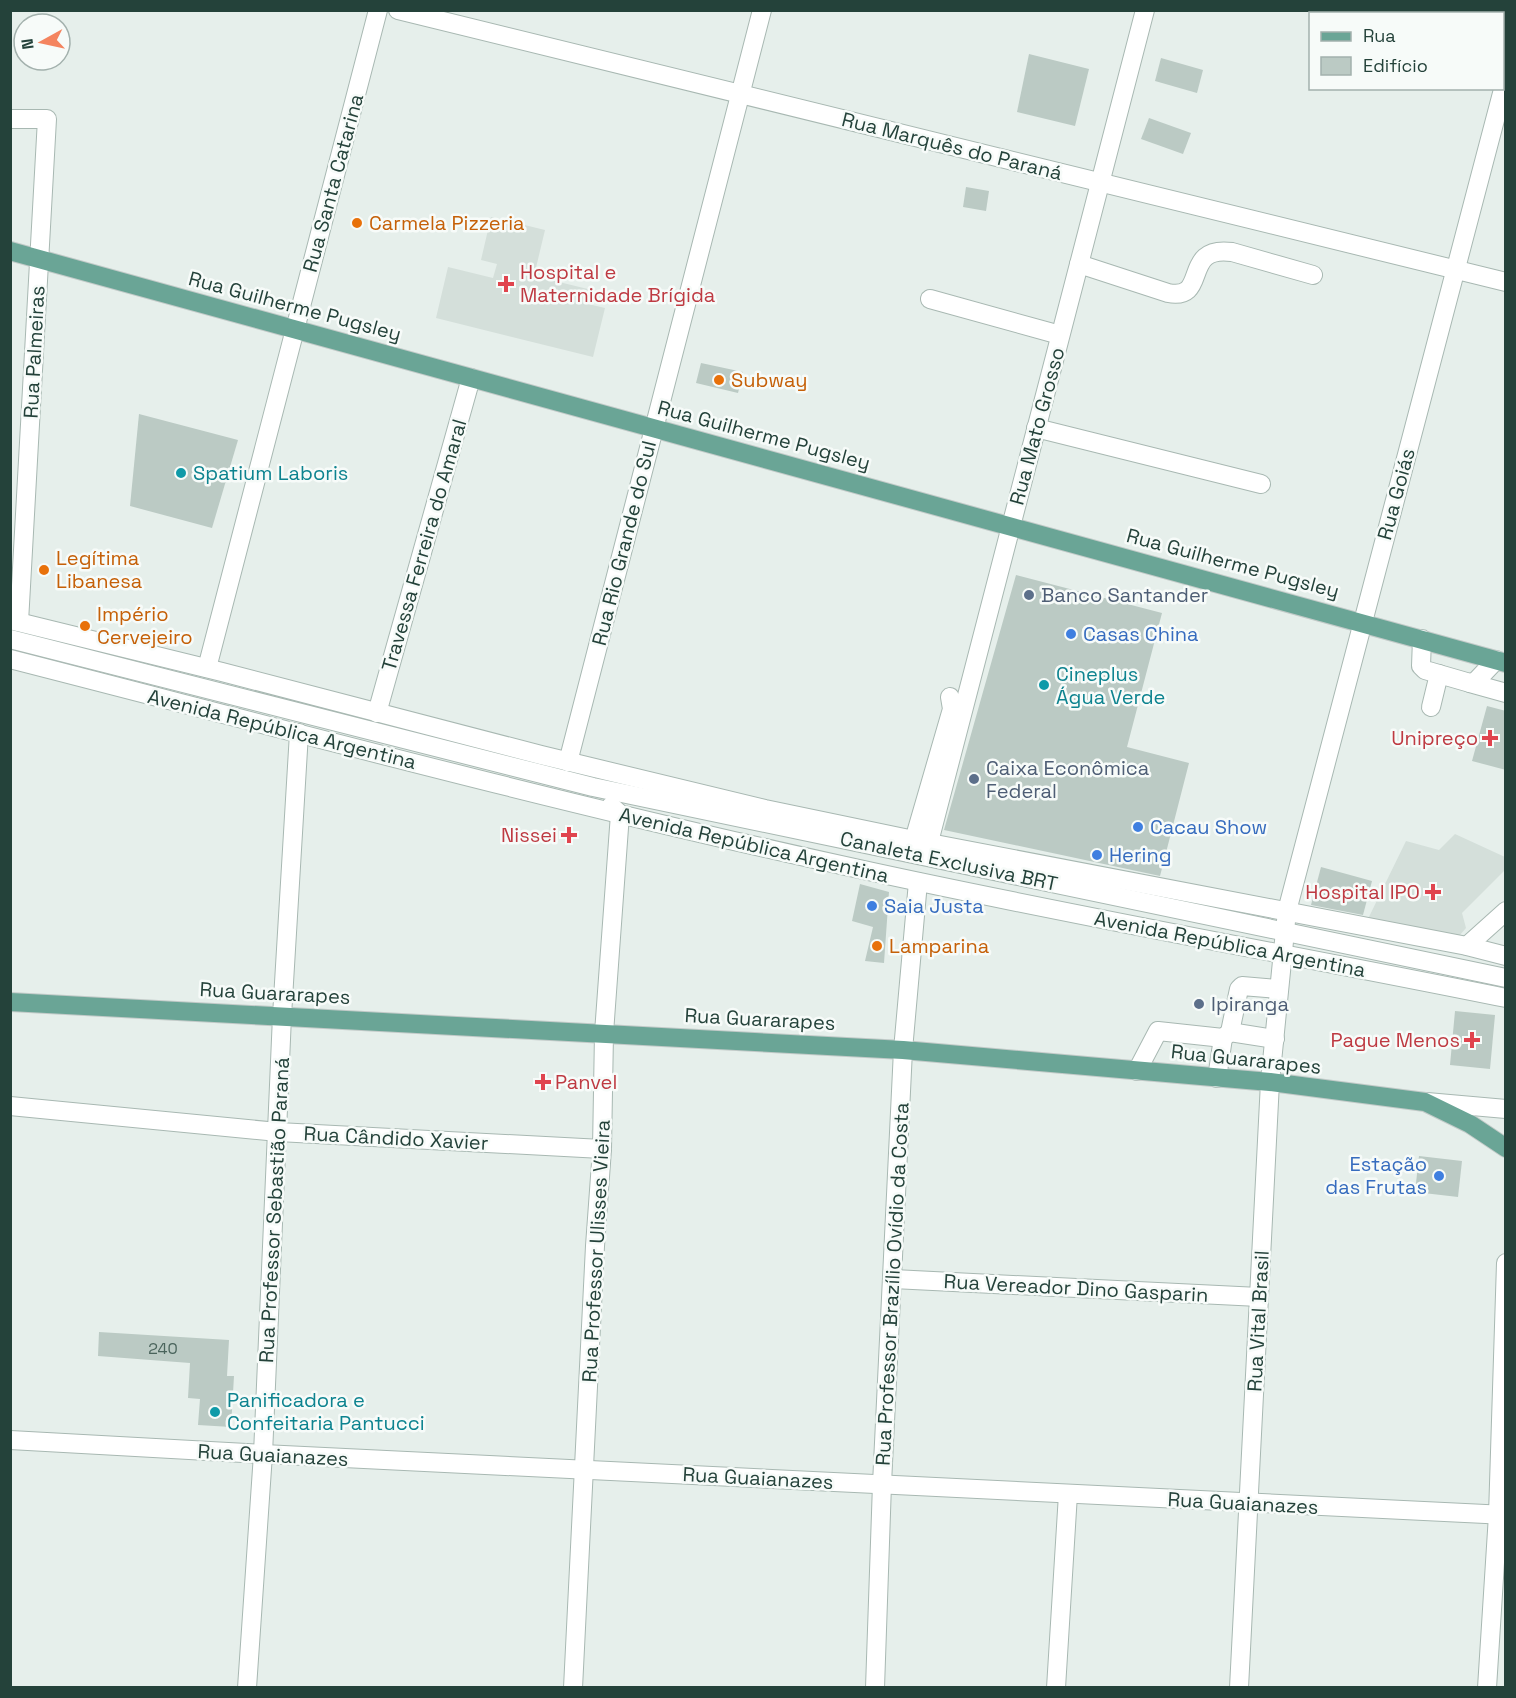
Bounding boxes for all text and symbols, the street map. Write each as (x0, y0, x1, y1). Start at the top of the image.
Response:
north arrow (12, 12, 72, 72)
legend (1309, 12, 1504, 90)
text: Rua (1363, 24, 1396, 47)
text: N (16, 37, 39, 51)
text: Edifício (1363, 54, 1428, 77)
street label: Rua Santa Catarina (297, 91, 369, 275)
street label: Rua Marquês do Paraná (839, 106, 1065, 186)
place label: Carmela Pizzeria (369, 210, 525, 236)
marker: Carmela Pizzeria (350, 216, 364, 230)
place label: Hospital e Maternidade Brígida (520, 259, 715, 308)
street label: Rua Guilherme Pugsley (186, 265, 404, 347)
marker: Hospital e Maternidade Brígida (497, 275, 515, 293)
street label: Rua Palmeiras (18, 285, 50, 419)
street label: Rua Mato Grosso (1003, 344, 1071, 508)
place label: Subway (731, 367, 808, 393)
marker: Subway (712, 373, 726, 387)
street label: Rua Guilherme Pugsley (655, 394, 873, 476)
street label: Travessa Ferreira do Amaral (376, 416, 472, 674)
street label: Rua Rio Grande do Sul (586, 438, 662, 648)
street label: Rua Goiás (1371, 445, 1421, 543)
place label: Spatium Laboris (193, 460, 348, 486)
marker: Spatium Laboris (174, 466, 188, 480)
street label: Rua Guilherme Pugsley (1124, 522, 1342, 604)
place label: Legítima Libanesa (56, 545, 142, 594)
marker: Legítima Libanesa (37, 563, 51, 577)
place label: Banco Santander (1041, 582, 1208, 608)
marker: Banco Santander (1022, 588, 1036, 602)
place label: Império Cervejeiro (97, 601, 193, 650)
marker: Império Cervejeiro (78, 619, 92, 633)
place label: Casas China (1083, 621, 1199, 647)
marker: Casas China (1064, 627, 1078, 641)
place label: Cineplus Água Verde (1056, 661, 1165, 710)
marker: Cineplus Água Verde (1037, 678, 1051, 692)
street label: Avenida República Argentina (145, 683, 419, 775)
place label: Unipreço (1391, 725, 1478, 751)
marker: Unipreço (1483, 731, 1497, 745)
place label: Caixa Econômica Federal (986, 755, 1149, 804)
marker: Caixa Econômica Federal (967, 772, 981, 786)
street label: Avenida República Argentina (617, 801, 891, 889)
place label: Cacau Show (1150, 814, 1267, 840)
marker: Cacau Show (1131, 820, 1145, 834)
place label: Nissei (501, 822, 557, 848)
street label: Canaleta Exclusiva BRT (838, 825, 1060, 897)
marker: Nissei (562, 828, 576, 842)
place label: Hering (1109, 842, 1172, 868)
marker: Hering (1090, 848, 1104, 862)
place label: Hospital IPO (1305, 879, 1420, 905)
marker: Hospital IPO (1424, 883, 1442, 901)
place label: Saia Justa (884, 893, 984, 919)
marker: Saia Justa (865, 899, 879, 913)
street label: Avenida República Argentina (1092, 905, 1368, 983)
place label: Lamparina (889, 933, 989, 959)
marker: Lamparina (870, 939, 884, 953)
street label: Rua Guararapes (199, 976, 351, 1010)
place label: Ipiranga (1211, 991, 1289, 1017)
marker: Ipiranga (1192, 997, 1206, 1011)
street label: Rua Guararapes (684, 1002, 836, 1036)
place label: Pague Menos (1331, 1027, 1460, 1053)
marker: Pague Menos (1465, 1033, 1479, 1047)
street label: Rua Guararapes (1170, 1038, 1322, 1080)
street label: Rua Professor Sebastião Paraná (253, 1056, 295, 1364)
place label: Panvel (555, 1069, 617, 1095)
marker: Panvel (536, 1075, 550, 1089)
street label: Rua Professor Brazílio Ovídio da Costa (870, 1102, 914, 1466)
street label: Rua Professor Ulisses Vieira (576, 1119, 616, 1383)
street label: Rua Cândido Xavier (303, 1120, 489, 1156)
place label: Estação das Frutas (1325, 1151, 1427, 1200)
marker: Estação das Frutas (1432, 1169, 1446, 1183)
street label: Rua Vital Brasil (1241, 1250, 1275, 1392)
street label: Rua Vereador Dino Gasparin (943, 1268, 1209, 1308)
house number: 240 (148, 1338, 178, 1359)
place label: Panificadora e Confeitaria Pantucci (227, 1387, 425, 1436)
marker: Panificadora e Confeitaria Pantucci (208, 1405, 222, 1419)
street label: Rua Guaianazes (197, 1438, 349, 1472)
street label: Rua Guaianazes (682, 1461, 834, 1495)
street label: Rua Guaianazes (1167, 1486, 1319, 1520)

